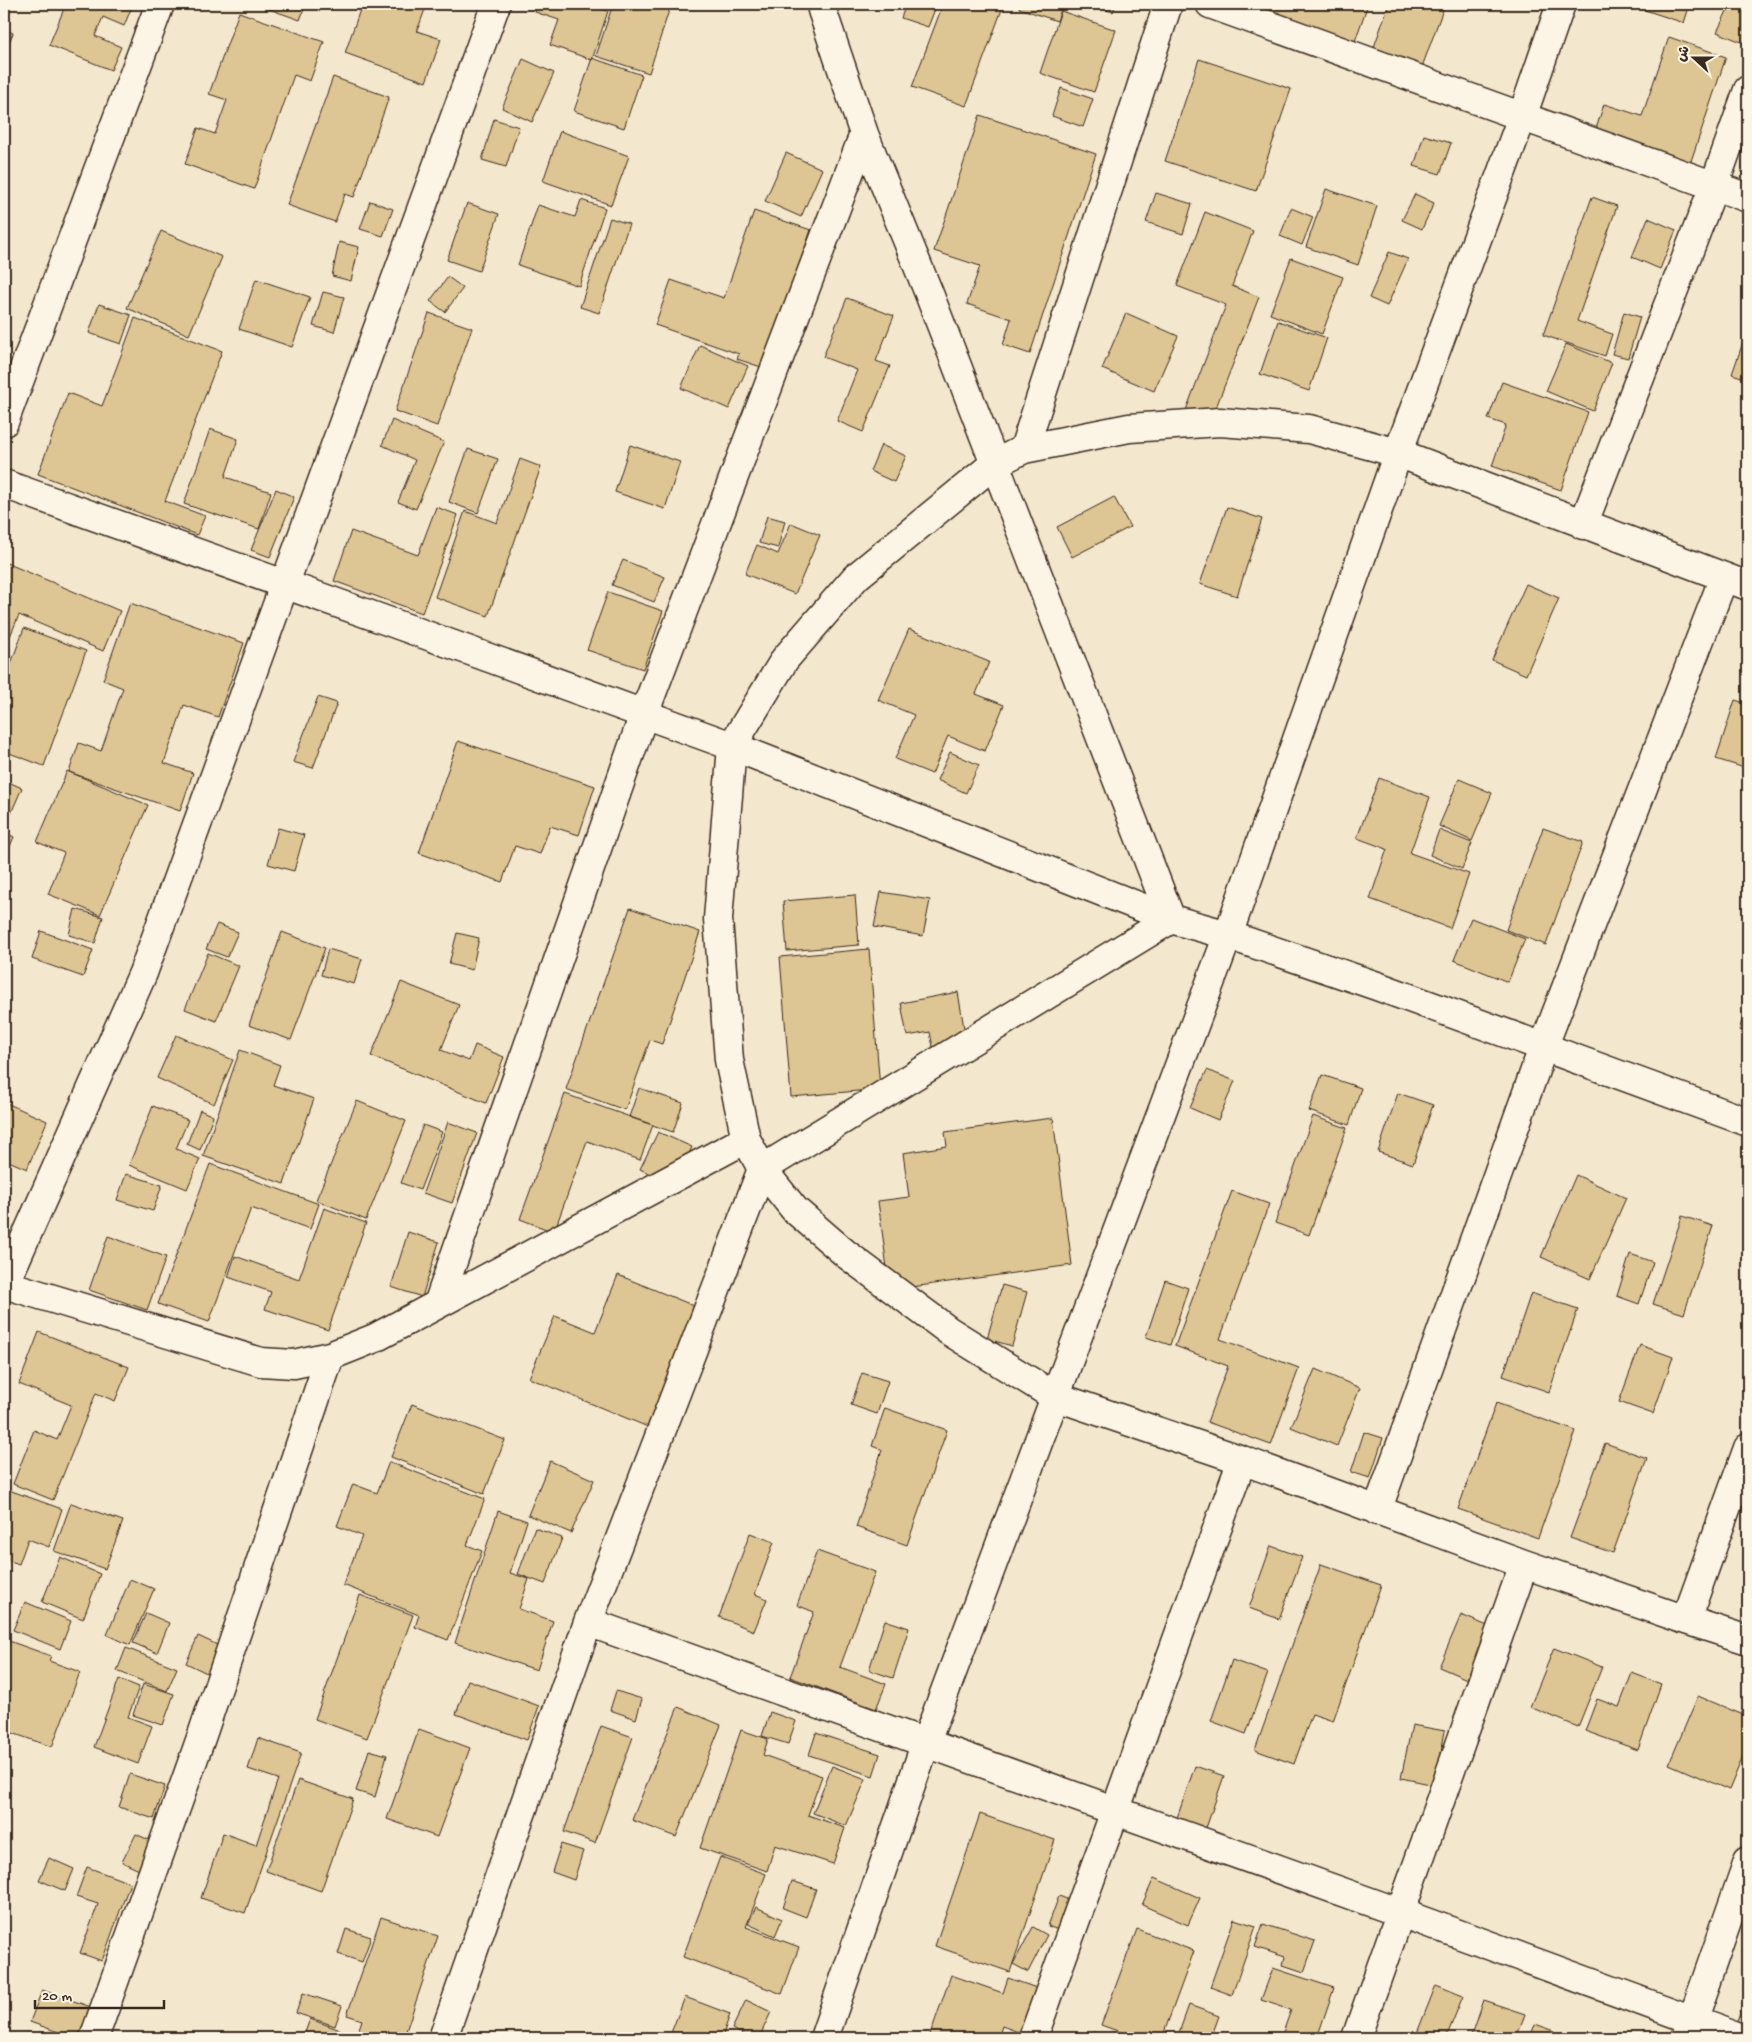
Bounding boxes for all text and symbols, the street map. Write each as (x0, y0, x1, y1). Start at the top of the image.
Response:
north arrow (1670, 32, 1720, 82)
text: ش (1674, 44, 1695, 64)
scale bar (35, 1977, 164, 2009)
text: 20 m (42, 1988, 72, 2006)

